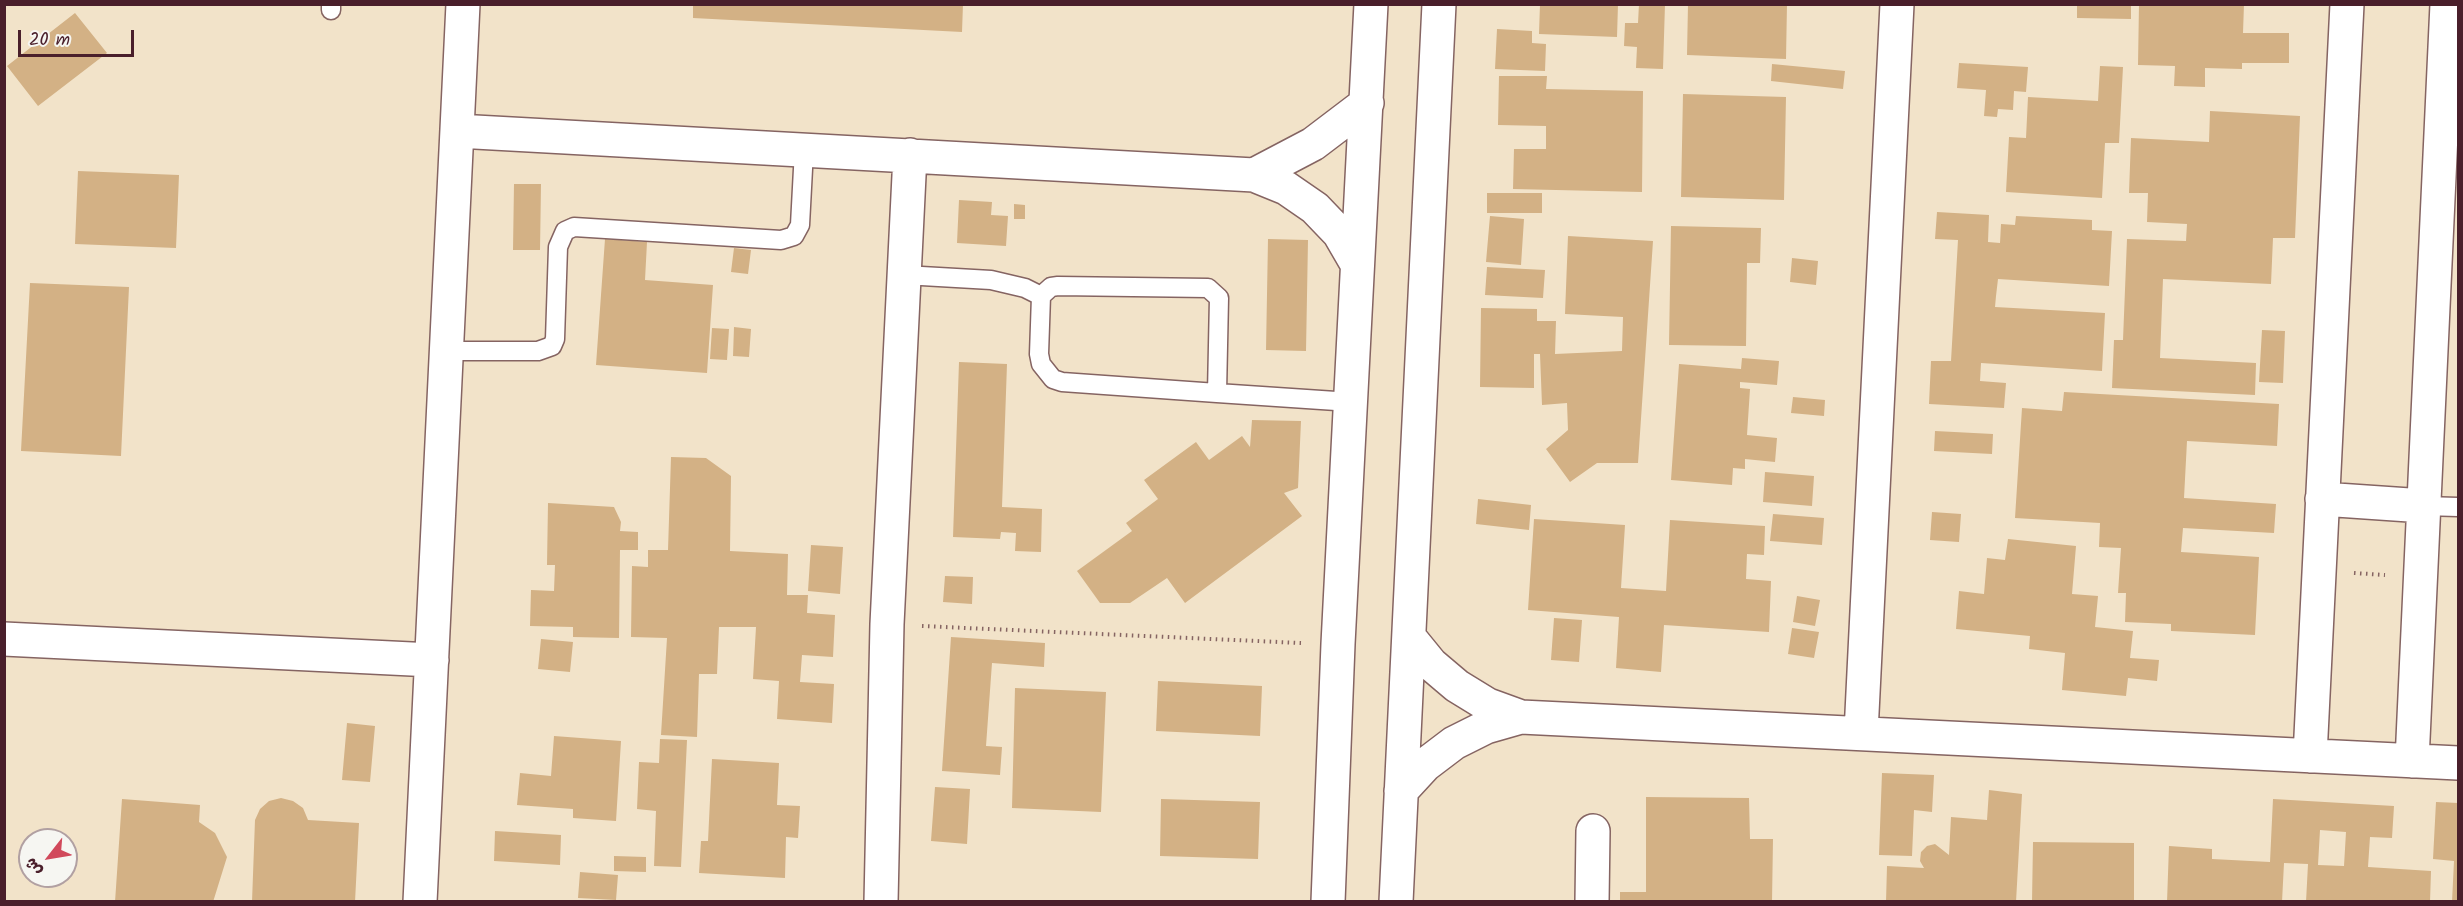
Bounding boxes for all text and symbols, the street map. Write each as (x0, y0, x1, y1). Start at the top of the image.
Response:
scale bar (21, 18, 136, 56)
text: 20 m (29, 26, 70, 55)
north arrow (18, 828, 78, 888)
text: ش (19, 853, 49, 880)

